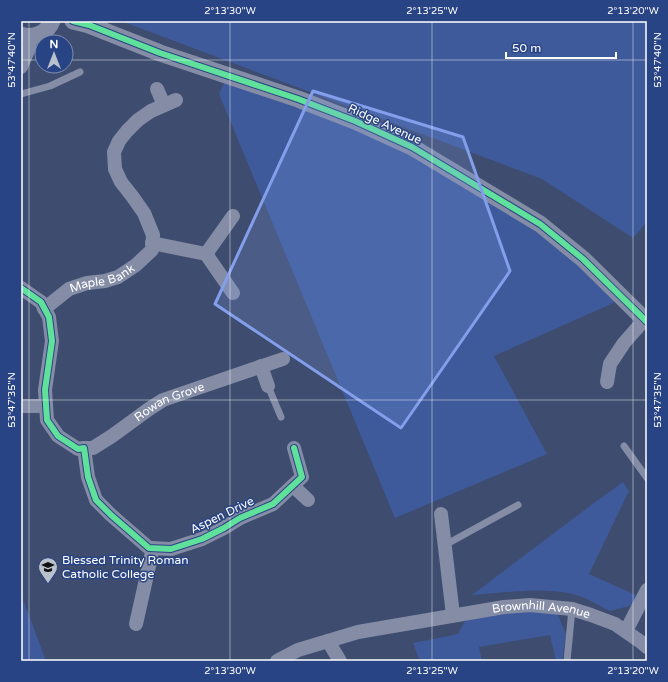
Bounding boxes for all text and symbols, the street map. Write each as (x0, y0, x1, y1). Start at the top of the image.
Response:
text: 2°13'30"W (204, 5, 256, 17)
text: 2°13'25"W (406, 5, 458, 17)
text: 2°13'20"W (607, 5, 659, 17)
text: 53°47'40"N (6, 32, 18, 88)
text: 53°47'40"N (652, 32, 664, 88)
north arrow (34, 34, 74, 74)
scale bar (506, 34, 616, 60)
text: N (50, 38, 58, 51)
text: 50 m (512, 41, 541, 55)
street label: Ridge Avenue (346, 101, 424, 147)
street label: Maple Bank (68, 261, 137, 295)
text: 53°47'35"N (6, 372, 18, 428)
text: 53°47'35"N (652, 372, 664, 428)
street label: Rowan Grove (132, 379, 206, 424)
street label: Aspen Drive (188, 493, 256, 536)
place label: Blessed Trinity Roman Catholic College (62, 553, 188, 581)
school or university icon: Blessed Trinity Roman Catholic College (37, 556, 59, 584)
street label: Brownhill Avenue (491, 598, 592, 621)
text: 2°13'30"W (204, 665, 256, 677)
text: 2°13'25"W (406, 665, 458, 677)
text: 2°13'20"W (607, 665, 659, 677)

